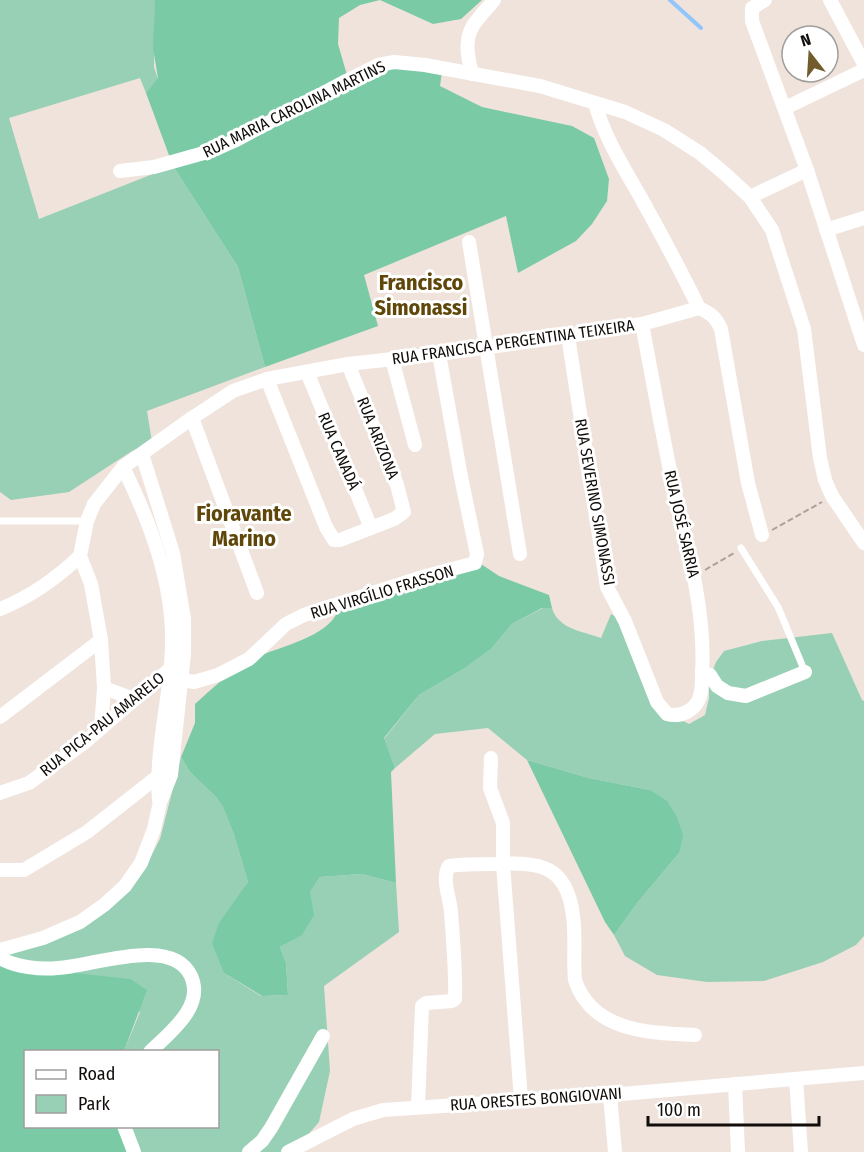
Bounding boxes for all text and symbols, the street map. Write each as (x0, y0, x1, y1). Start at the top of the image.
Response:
north arrow (780, 24, 840, 84)
text: N (798, 30, 813, 51)
street label: RUA MARIA CAROLINA MARTINS (200, 56, 388, 162)
district label: Francisco Simonassi (375, 269, 467, 321)
street label: RUA FRANCISCA PERGENTINA TEIXEIRA (391, 315, 636, 368)
street label: RUA ARIZONA (353, 394, 403, 482)
street label: RUA CANADÁ (314, 409, 364, 493)
street label: RUA SEVERINO SIMONASSI (571, 417, 619, 587)
street label: RUA JOSÉ SARRIA (660, 468, 704, 580)
district label: Fioravante Marino (196, 500, 292, 552)
street label: RUA VIRGÍLIO FRASSON (308, 561, 456, 623)
street label: RUA PICA-PAU AMARELO (36, 668, 168, 780)
legend (24, 1050, 219, 1128)
text: Road (78, 1063, 115, 1085)
street label: RUA ORESTES BONGIOVANI (449, 1084, 623, 1114)
scale bar (648, 1089, 819, 1127)
text: Park (78, 1093, 111, 1115)
text: 100 m (657, 1099, 701, 1121)

